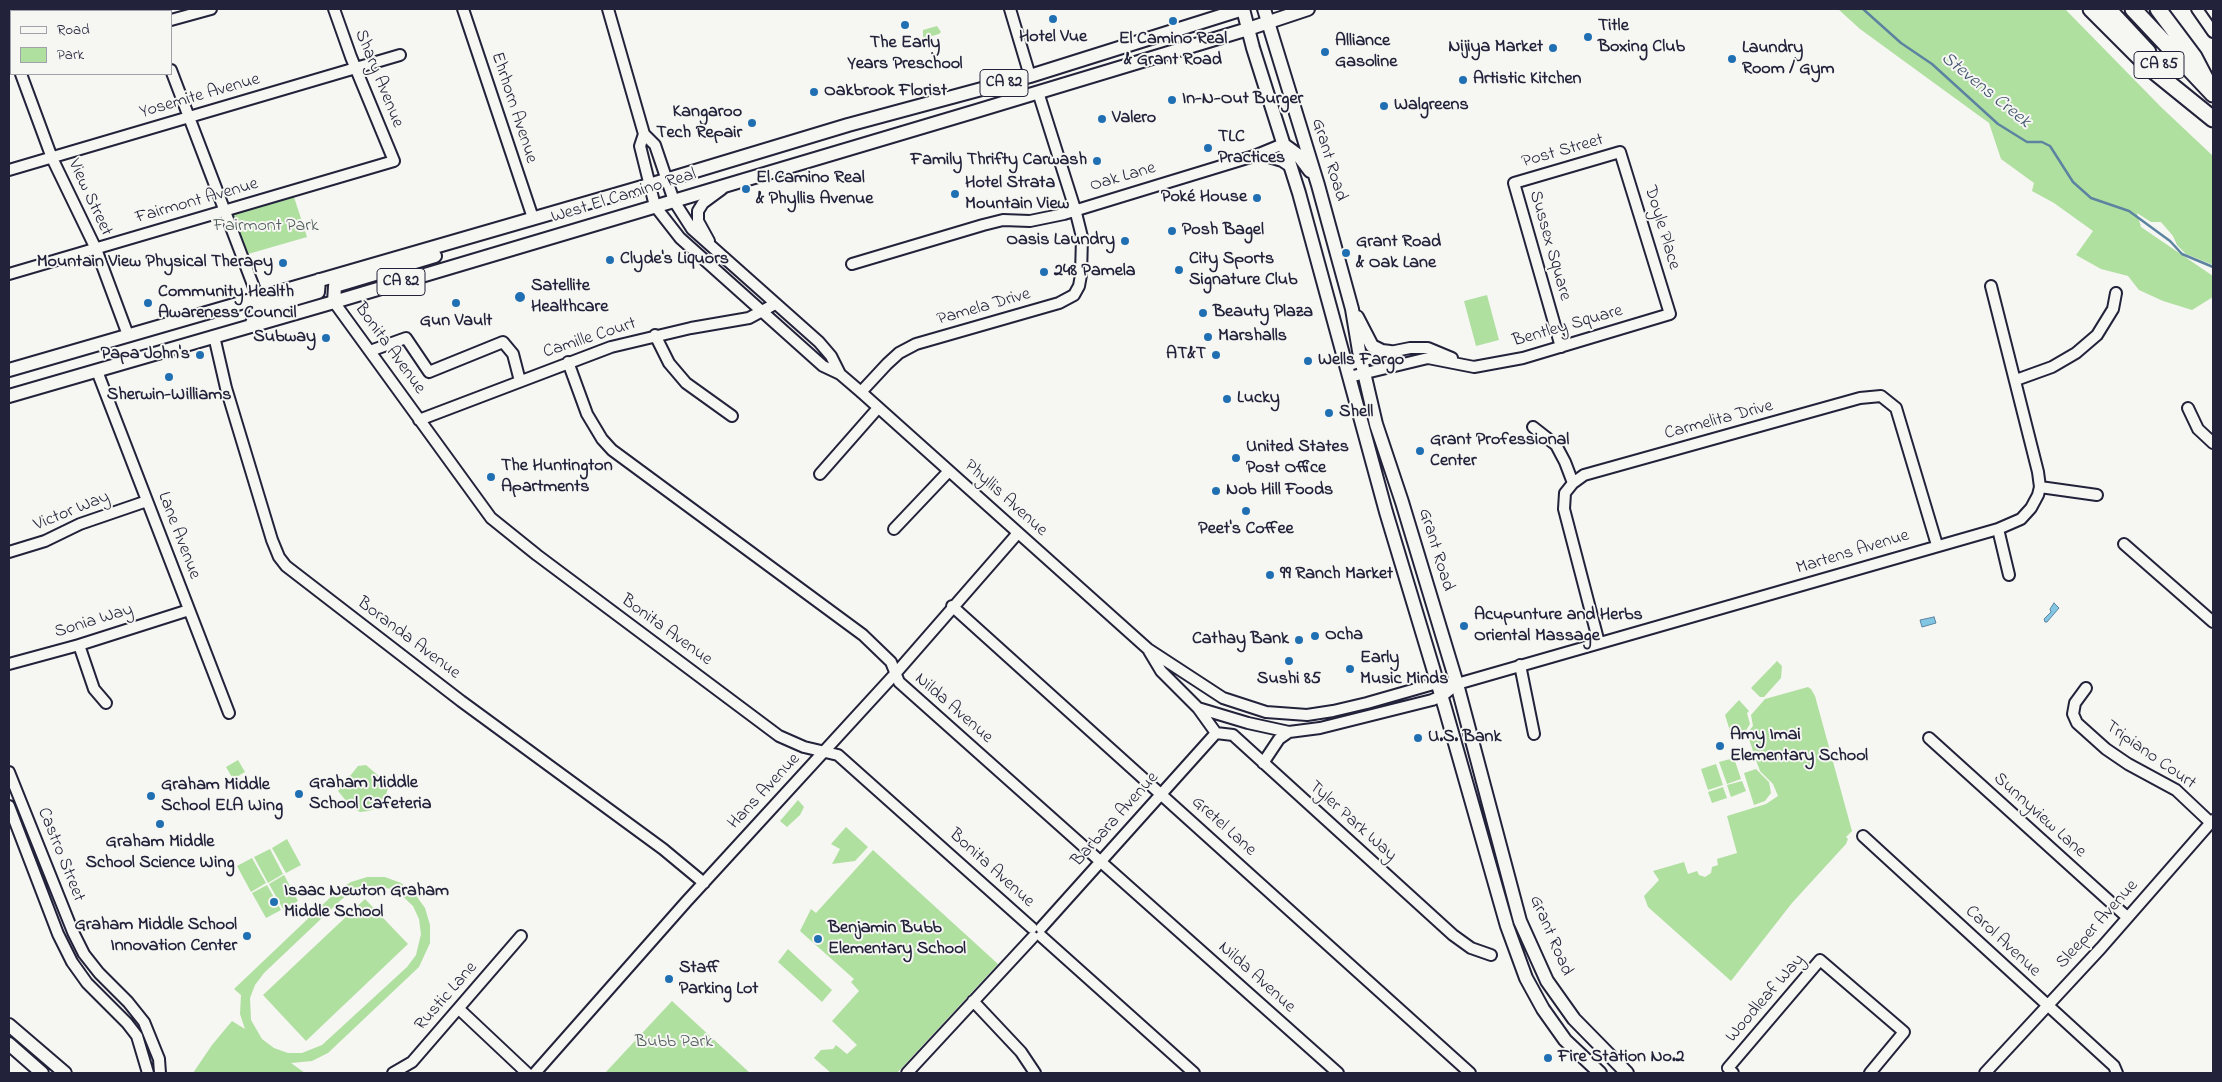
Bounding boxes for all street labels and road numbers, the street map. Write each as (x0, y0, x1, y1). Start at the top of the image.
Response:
street label: Shary Avenue (349, 27, 407, 131)
street label: Ehrhorn Avenue (485, 50, 541, 166)
road number: CA 85 (2134, 52, 2184, 78)
street label: Yosemite Avenue (137, 70, 263, 124)
road number: CA 82 (980, 70, 1028, 96)
street label: Grant Road (1305, 116, 1351, 204)
street label: Post Street (1520, 130, 1606, 174)
street label: View Street (62, 156, 116, 240)
street label: Oak Lane (1088, 158, 1158, 198)
street label: West El Camino Real (549, 165, 699, 229)
street label: Fairmont Avenue (133, 174, 261, 230)
street label: Doyle Place (1638, 184, 1684, 272)
street label: Sussex Square (1523, 189, 1575, 303)
road number: CA 82 (377, 268, 425, 296)
street label: Pamela Drive (935, 284, 1033, 332)
street label: Bonita Avenue (349, 299, 429, 399)
street label: Bentley Square (1511, 301, 1625, 353)
street label: Camille Court (541, 314, 639, 364)
street label: Carmelita Drive (1662, 396, 1776, 446)
street label: Phyllis Avenue (959, 456, 1051, 542)
street label: Victor Way (31, 487, 113, 537)
street label: Lane Avenue (151, 489, 205, 583)
street label: Grant Road (1412, 506, 1458, 594)
street label: Martens Avenue (1794, 526, 1912, 580)
street label: Bonita Avenue (616, 591, 716, 671)
street label: Boranda Avenue (352, 593, 464, 685)
street label: Sonia Way (52, 600, 136, 644)
street label: Nilda Avenue (909, 669, 997, 749)
street label: Tripiano Court (2101, 717, 2199, 795)
street label: Hans Avenue (724, 749, 806, 835)
street label: Barbara Avenue (1068, 768, 1164, 872)
street label: Sunnyview Lane (1988, 769, 2090, 863)
street label: Tyler Park Way (1304, 777, 1400, 867)
street label: Gretel Lane (1186, 792, 1260, 862)
street label: Castro Street (31, 805, 89, 905)
street label: Bonita Avenue (944, 825, 1038, 913)
street label: Sleeper Avenue (2052, 876, 2144, 974)
street label: Grant Road (1523, 893, 1577, 979)
street label: Carol Avenue (1960, 902, 2044, 982)
street label: Nilda Avenue (1213, 938, 1299, 1018)
street label: Woodleaf Way (1722, 950, 1810, 1048)
street label: Rustic Lane (411, 958, 483, 1036)

